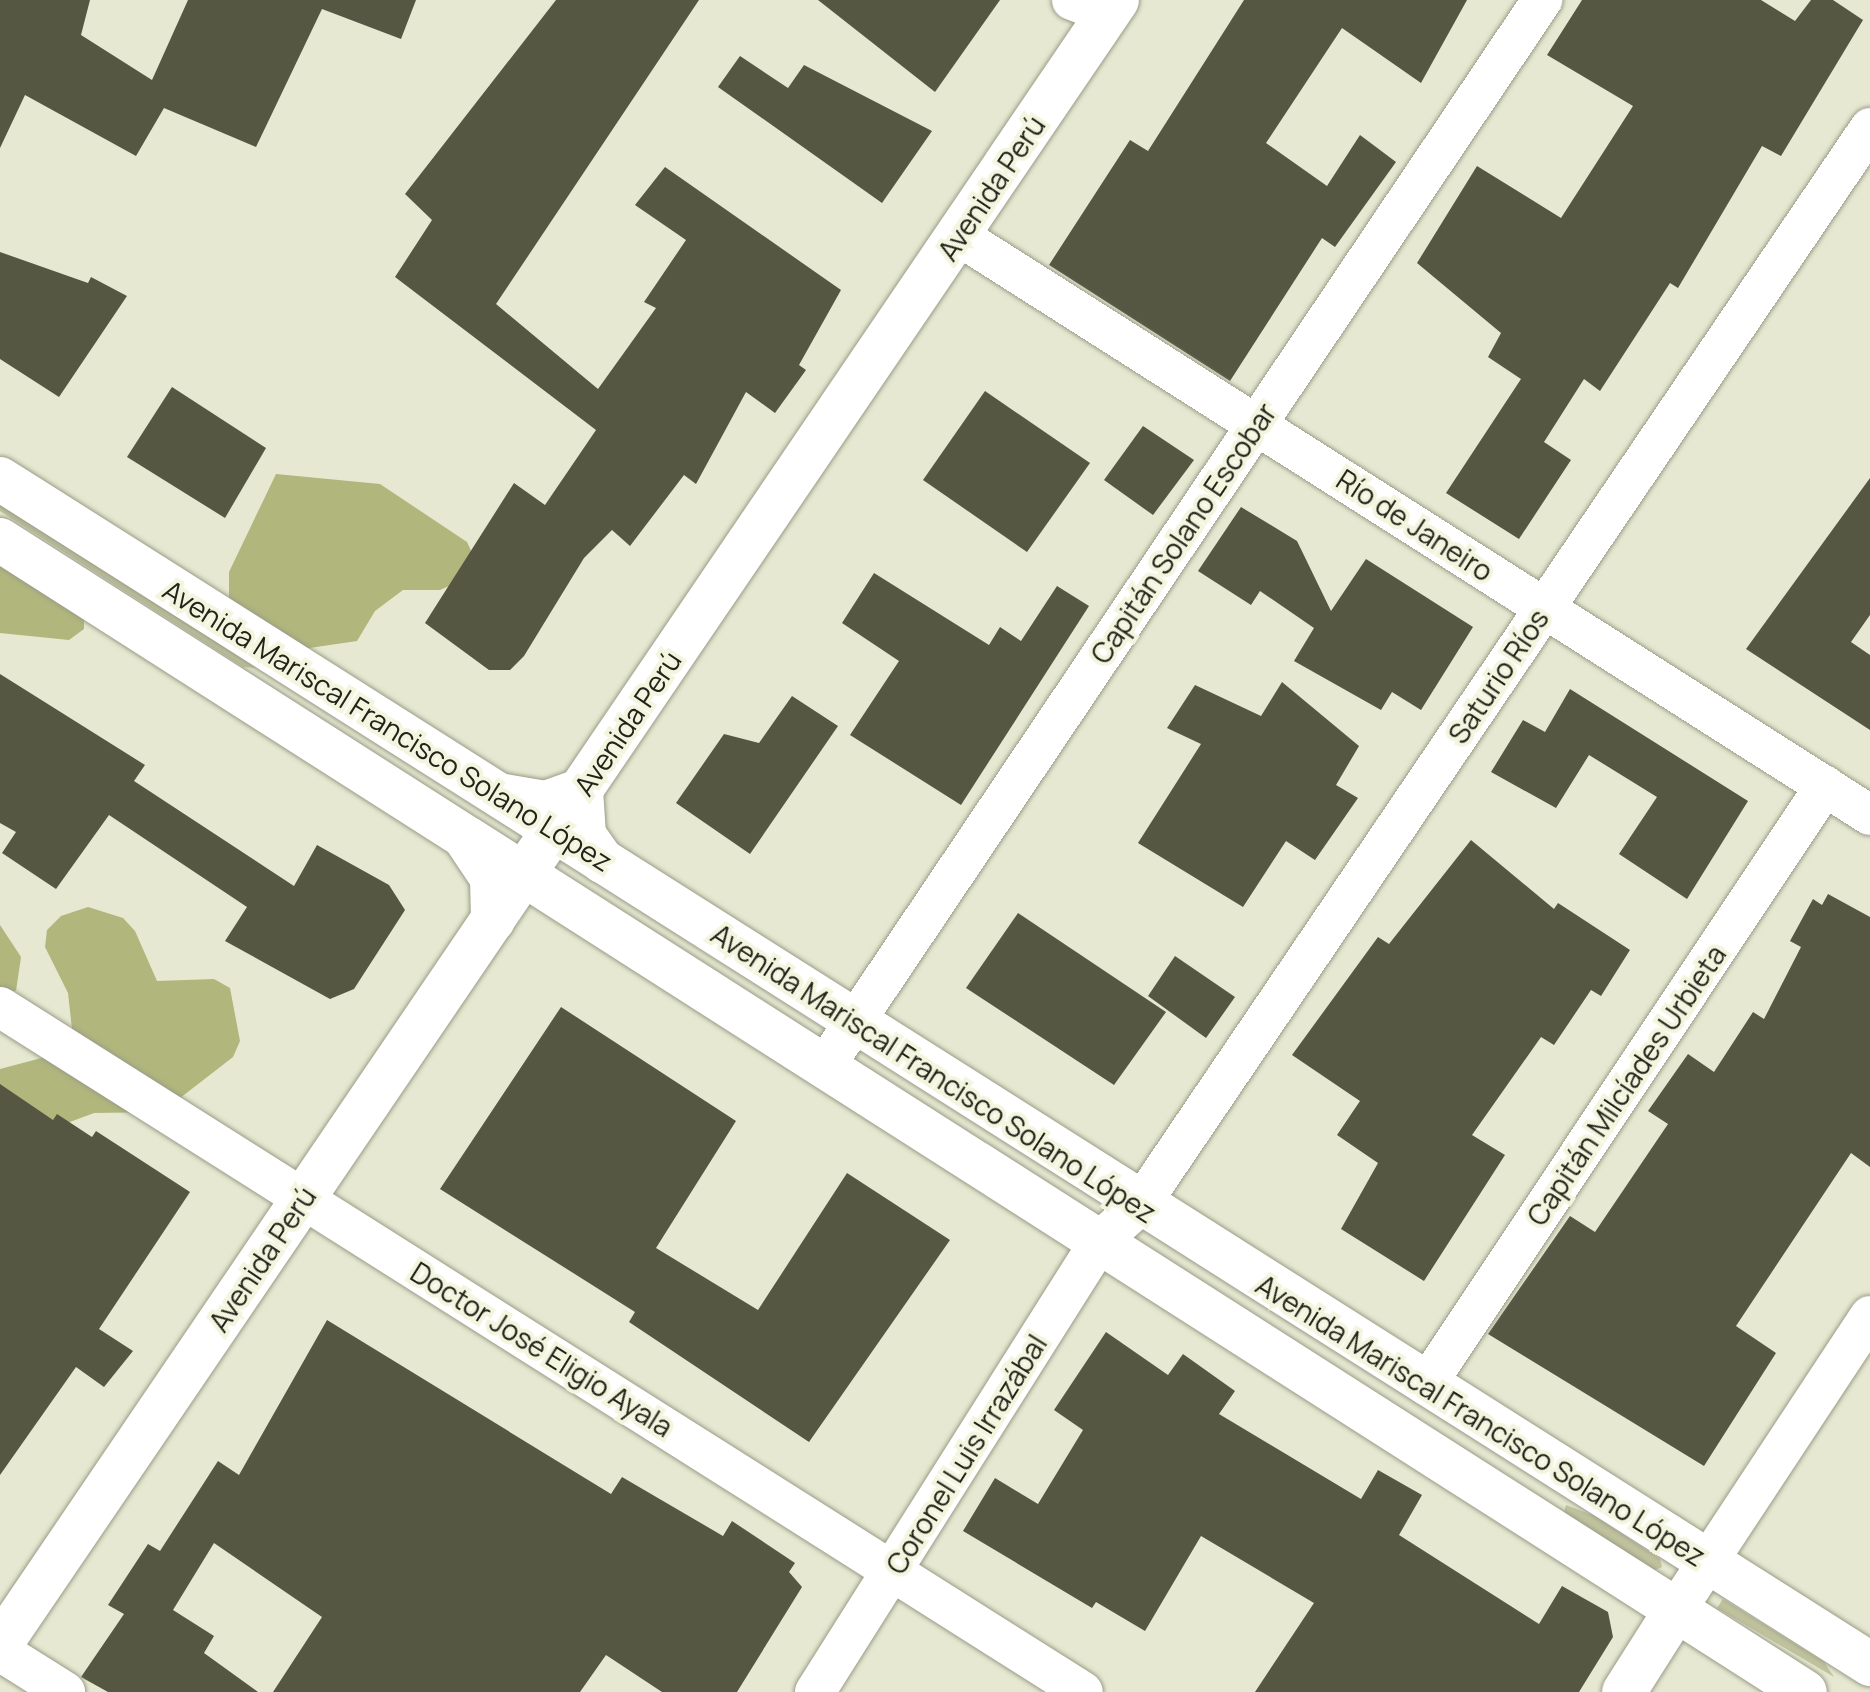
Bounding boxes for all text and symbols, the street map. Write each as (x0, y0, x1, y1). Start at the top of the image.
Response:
street label: Avenida Perú (930, 109, 1052, 267)
street label: Capitán Solano Escobar (1083, 396, 1283, 670)
street label: Río de Janeiro (1331, 462, 1499, 588)
street label: Avenida Mariscal Francisco Solano López (157, 572, 619, 878)
street label: Saturio Ríos (1441, 602, 1555, 750)
street label: Avenida Perú (566, 644, 688, 802)
street label: Avenida Mariscal Francisco Solano López (705, 916, 1163, 1230)
street label: Capitán Milcíades Urbieta (1520, 939, 1732, 1231)
street label: Avenida Perú (201, 1180, 323, 1338)
street label: Doctor José Eligio Ayala (405, 1255, 679, 1443)
street label: Avenida Mariscal Francisco Solano López (1250, 1267, 1712, 1573)
street label: Coronel Luis Irrazábal (879, 1328, 1053, 1580)

